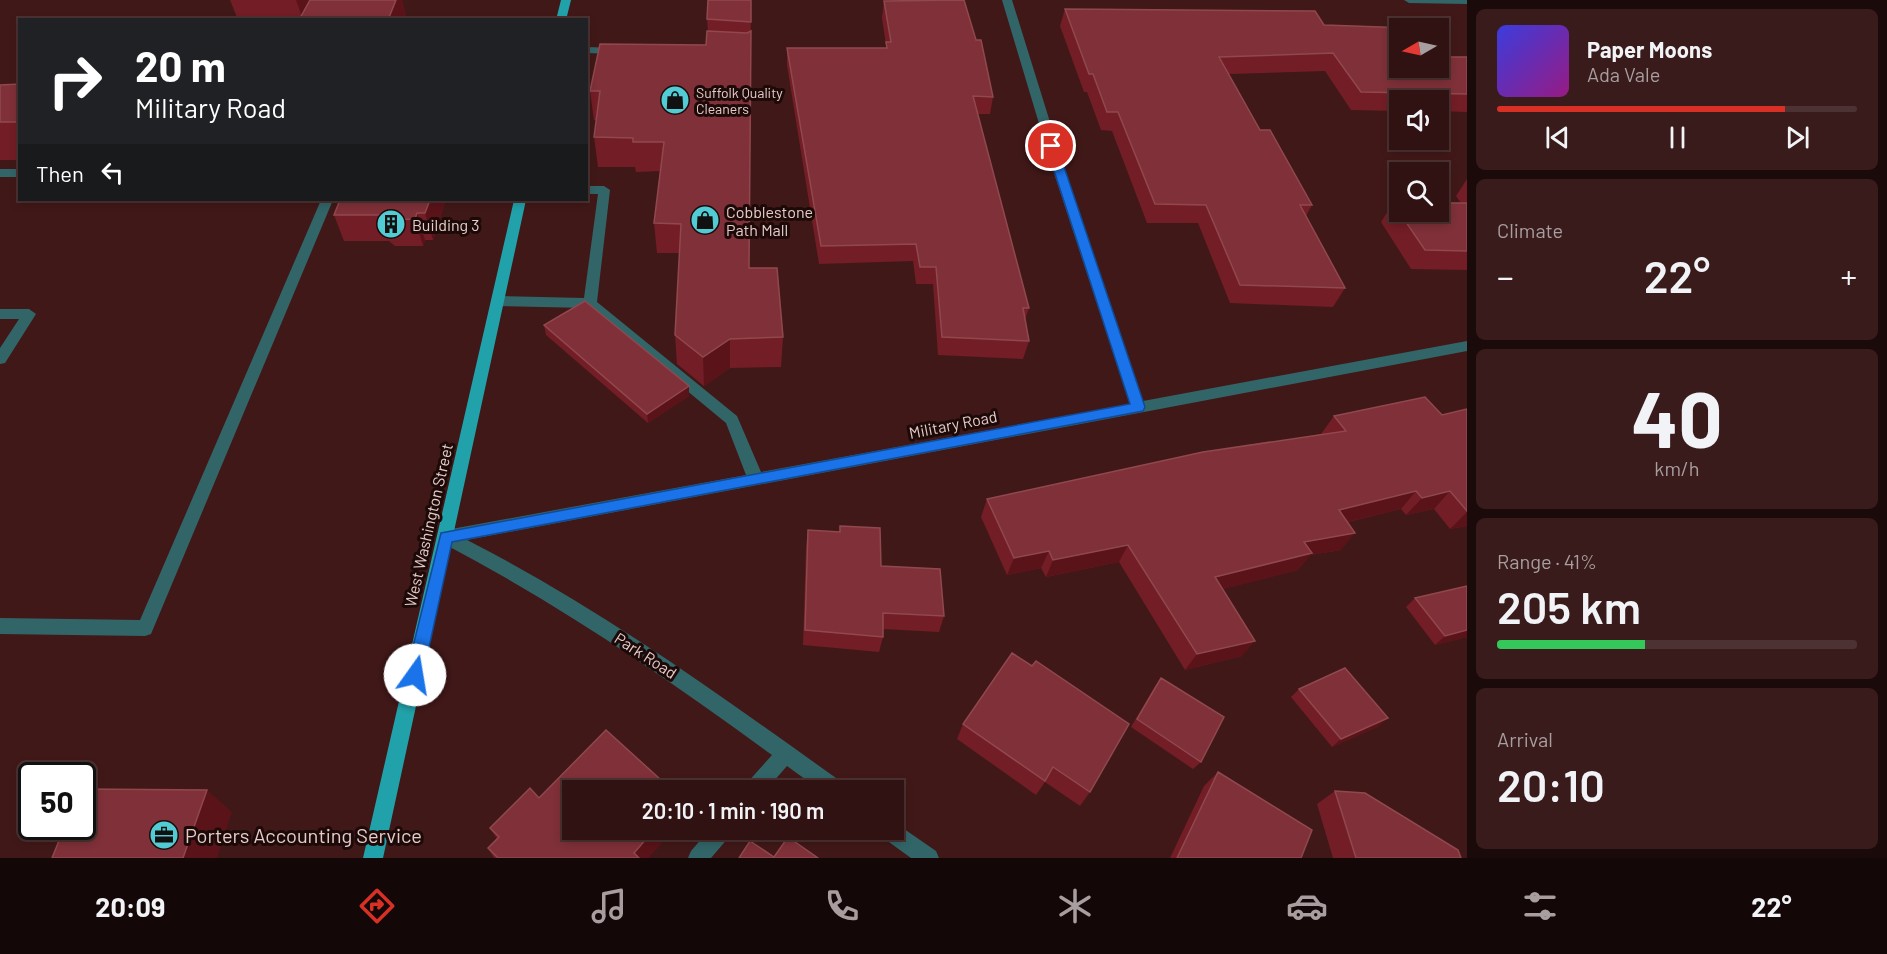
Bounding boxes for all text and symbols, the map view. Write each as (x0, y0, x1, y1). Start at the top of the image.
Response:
north arrow (1389, 18, 1449, 78)
map controls (1389, 18, 1449, 222)
text: Paper Moons (1587, 36, 1712, 62)
text: 20 m (135, 40, 226, 90)
icon: right (36, 42, 114, 120)
text: Ada Vale (1587, 62, 1660, 86)
shop icon: Suffolk Quality Cleaners (659, 84, 691, 116)
place label: Suffolk Quality Cleaners (696, 84, 783, 117)
button: sound (1389, 90, 1449, 150)
text: Military Road (135, 91, 286, 123)
pin (1025, 120, 1076, 171)
icon: previous (1541, 121, 1574, 154)
icon: pause (1661, 121, 1694, 154)
icon: next (1781, 121, 1814, 154)
icon: arrive (1034, 129, 1067, 162)
icon: left (96, 156, 129, 189)
text: Then (36, 160, 84, 186)
button: search (1389, 162, 1449, 222)
place label: Cobblestone Path Mall (726, 202, 813, 239)
shop icon: Cobblestone Path Mall (689, 204, 721, 236)
building icon: Building 3 (375, 208, 407, 240)
place label: Building 3 (412, 215, 480, 234)
text: Climate (1497, 218, 1563, 242)
text: 22° (1644, 248, 1710, 302)
text: − (1497, 256, 1514, 296)
text: + (1840, 256, 1857, 296)
text: 40 (1631, 370, 1723, 464)
street label: Military Road (907, 406, 999, 442)
street label: West Washington Street (400, 441, 456, 609)
text: km/h (1654, 456, 1700, 480)
text: Range · 41% (1497, 549, 1597, 573)
text: 205 km (1497, 579, 1641, 633)
street label: Park Road (611, 628, 681, 682)
position arrow (383, 643, 447, 707)
text: Arrival (1497, 727, 1553, 751)
text: 20:10 (1497, 757, 1605, 811)
speed limit sign: 50 (18, 762, 96, 840)
text: 20:10 · 1 min · 190 m (642, 797, 824, 823)
office icon: Porters Accounting Service (148, 819, 180, 851)
place label: Porters Accounting Service (185, 823, 422, 847)
icon: directions (356, 885, 398, 927)
icon: music (588, 885, 630, 927)
icon: phone (821, 885, 863, 927)
icon: climate (1054, 885, 1096, 927)
icon: car (1286, 885, 1328, 927)
icon: filters (1519, 885, 1561, 927)
text: 20:09 (95, 890, 165, 922)
text: 22° (1751, 890, 1792, 922)

